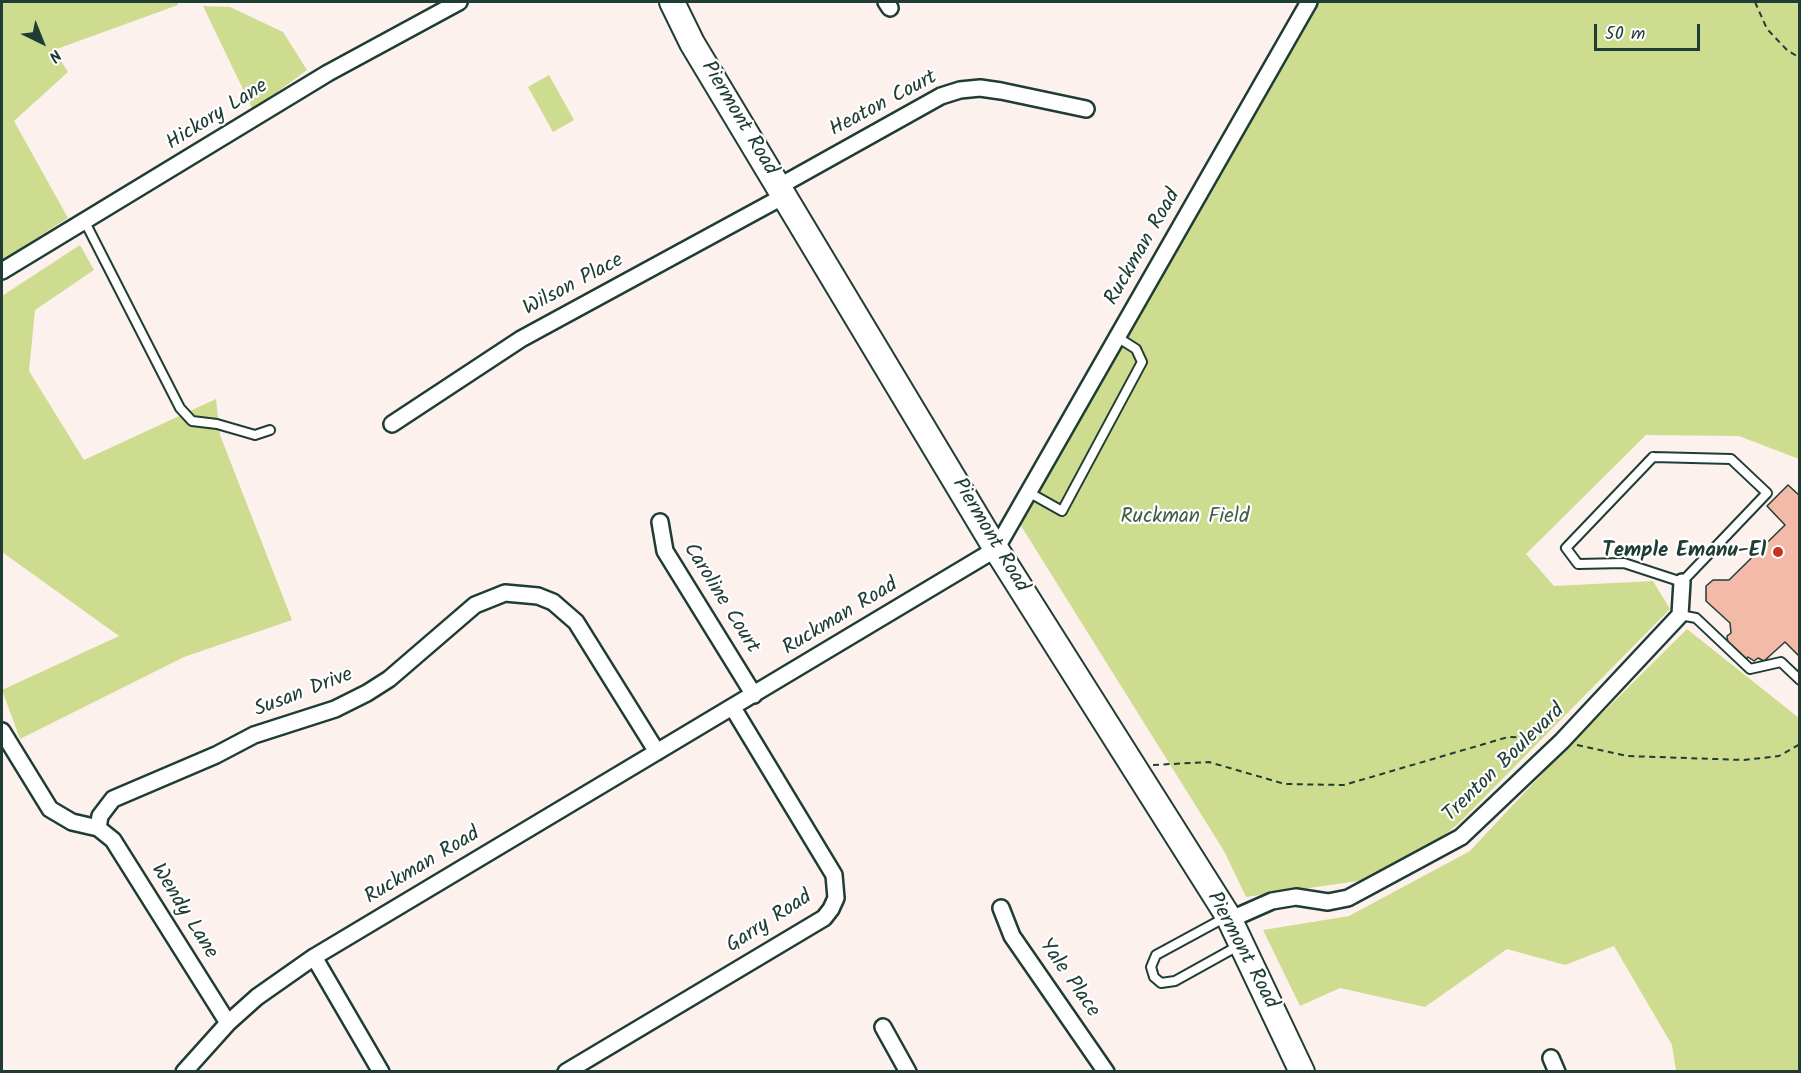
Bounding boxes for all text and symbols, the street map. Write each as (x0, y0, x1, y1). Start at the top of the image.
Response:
north arrow (12, 12, 72, 72)
scale bar (1597, 12, 1704, 50)
text: 50 m (1605, 20, 1645, 49)
text: N (42, 43, 67, 68)
street label: Piermont Road (694, 57, 782, 181)
street label: Heaton Court (826, 66, 942, 144)
street label: Hickory Lane (163, 75, 273, 157)
street label: Ruckman Road (1101, 185, 1187, 311)
street label: Wilson Place (520, 249, 628, 323)
street label: Piermont Road (945, 474, 1033, 598)
park label: Ruckman Field (1121, 505, 1249, 531)
street label: Caroline Court (676, 539, 764, 659)
place label: Temple Emanu-El (1602, 539, 1766, 565)
marker: Temple Emanu-El (1771, 545, 1785, 559)
street label: Ruckman Road (779, 574, 903, 662)
street label: Susan Drive (251, 664, 357, 724)
street label: Trenton Boulevard (1439, 699, 1571, 829)
street label: Ruckman Road (361, 823, 485, 911)
street label: Wendy Lane (144, 860, 222, 964)
street label: Garry Road (722, 886, 818, 960)
street label: Piermont Road (1200, 888, 1282, 1014)
street label: Yale Place (1032, 935, 1104, 1023)

